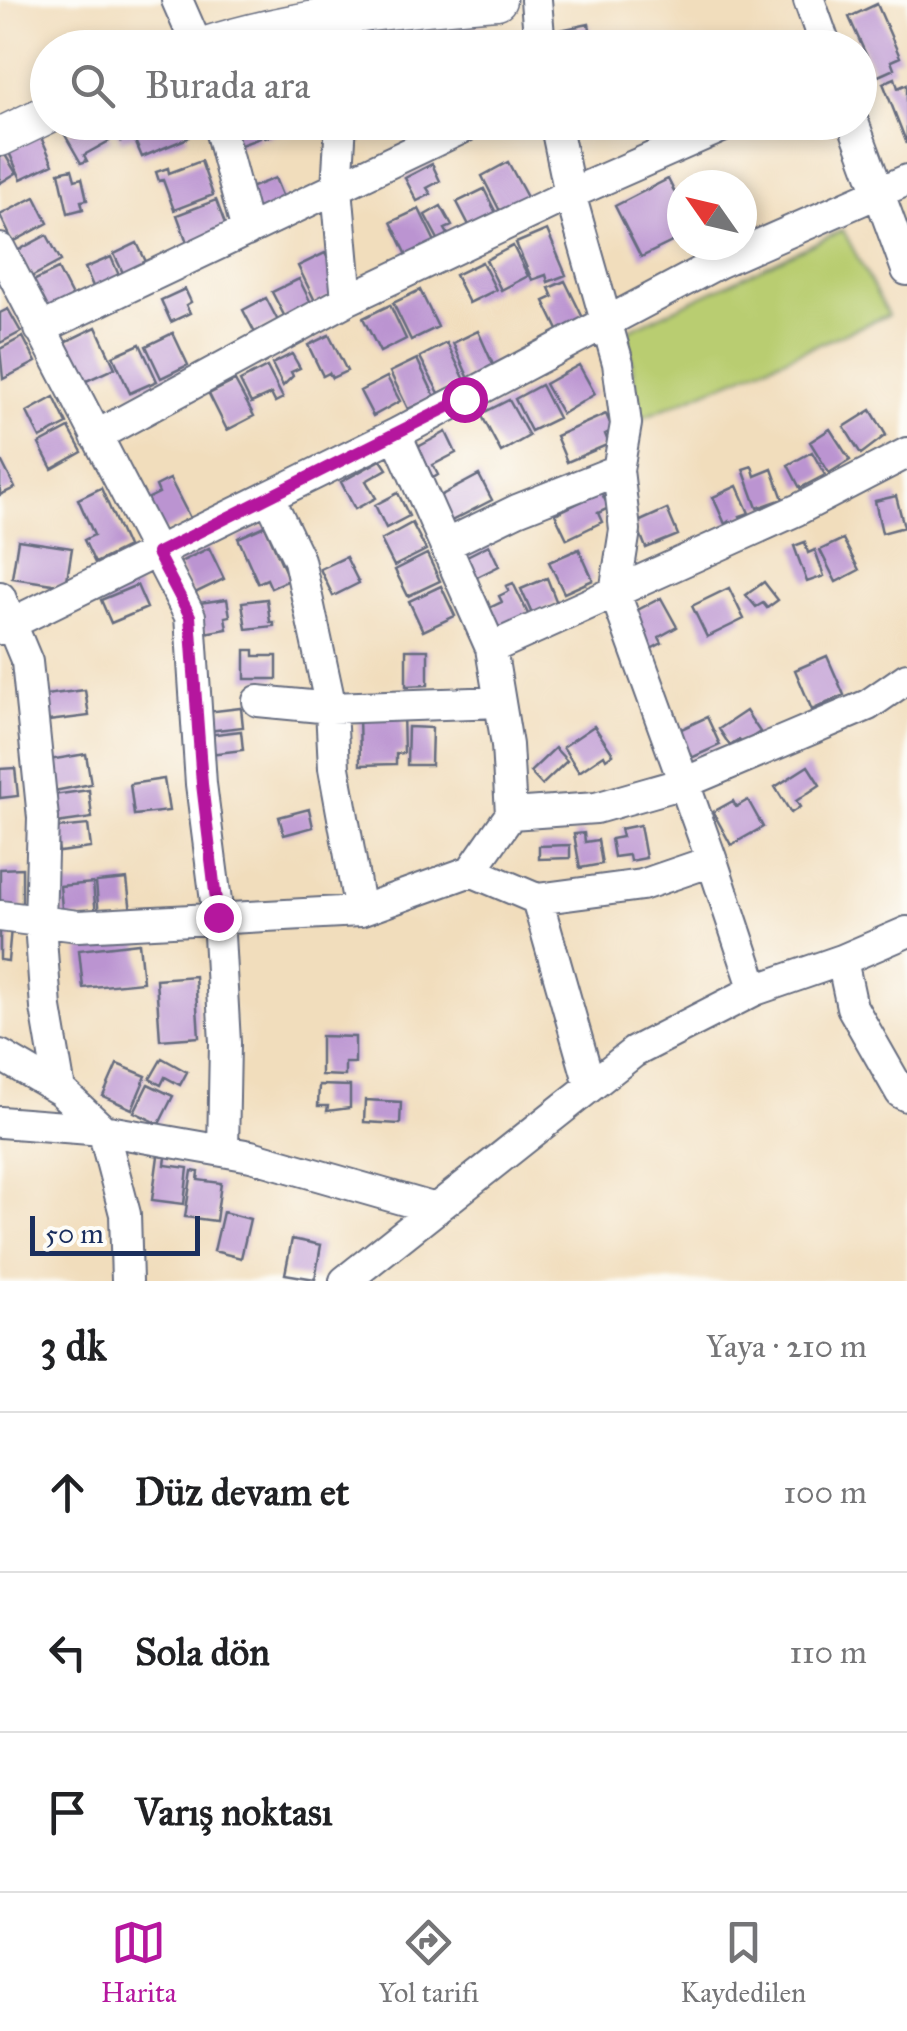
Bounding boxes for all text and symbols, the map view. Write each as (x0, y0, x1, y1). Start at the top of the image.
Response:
search box (30, 30, 877, 140)
icon: search (65, 58, 120, 113)
text: Burada ara (145, 62, 310, 108)
north arrow (667, 170, 757, 260)
route start (442, 377, 488, 423)
route end (196, 895, 242, 941)
scale bar (30, 1211, 200, 1256)
text: 50 m (45, 1216, 104, 1251)
text: 3 dk (40, 1320, 106, 1372)
text: Yaya · 210 m (706, 1327, 867, 1366)
icon: ahead (40, 1465, 95, 1520)
text: Düz devam et (135, 1469, 349, 1515)
text: 100 m (783, 1473, 867, 1512)
icon: left (40, 1625, 95, 1680)
text: Sola dön (135, 1629, 270, 1675)
text: 110 m (789, 1633, 867, 1672)
icon: arrive (40, 1785, 95, 1840)
text: Varış noktası (135, 1789, 332, 1835)
tab: Harita (101, 1915, 177, 2010)
tab: Yol tarifi (378, 1915, 479, 2010)
tab: Kaydedilen (680, 1915, 806, 2010)

